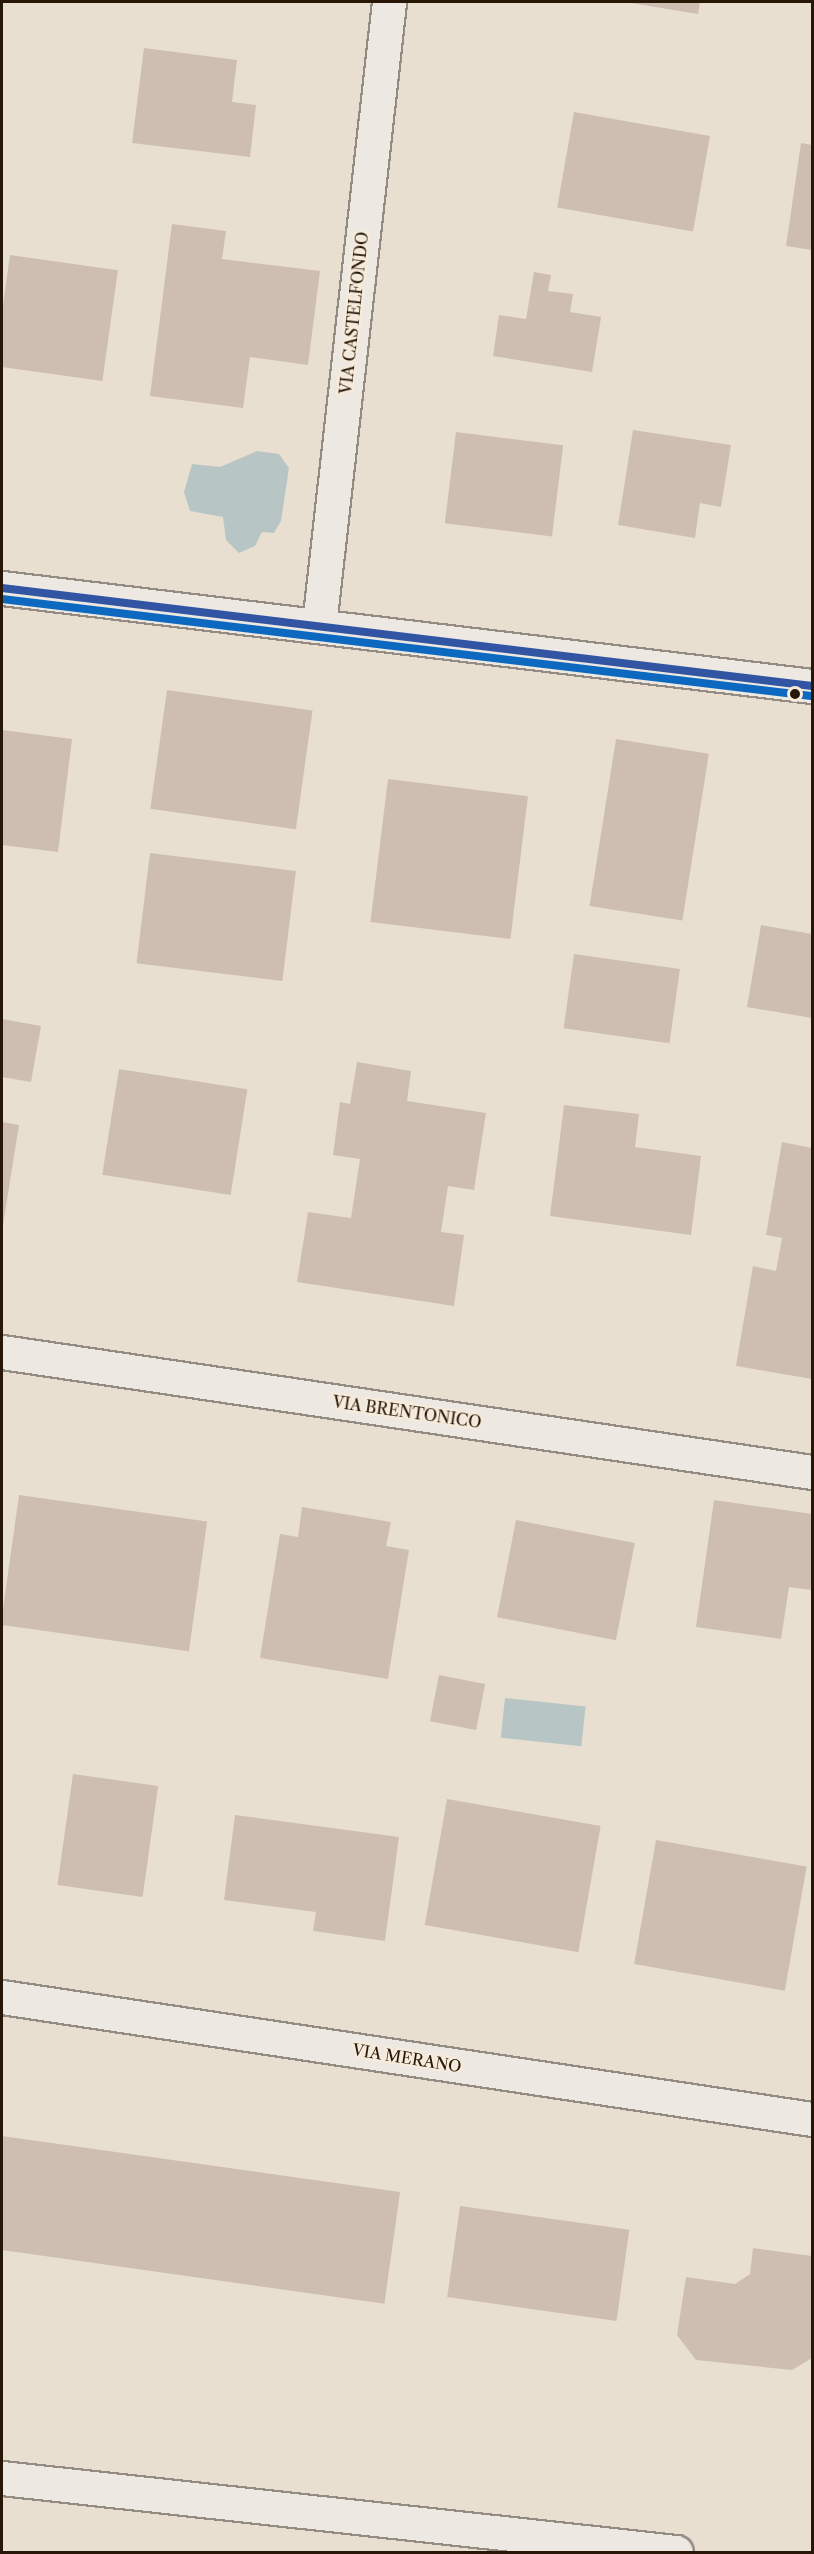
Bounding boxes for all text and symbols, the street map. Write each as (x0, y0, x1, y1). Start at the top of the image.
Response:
street label: VIA CASTELFONDO (336, 230, 372, 396)
unlabelled marker (789, 688, 801, 700)
street label: VIA BRENTONICO (331, 1392, 483, 1432)
street label: VIA MERANO (351, 2040, 463, 2076)

